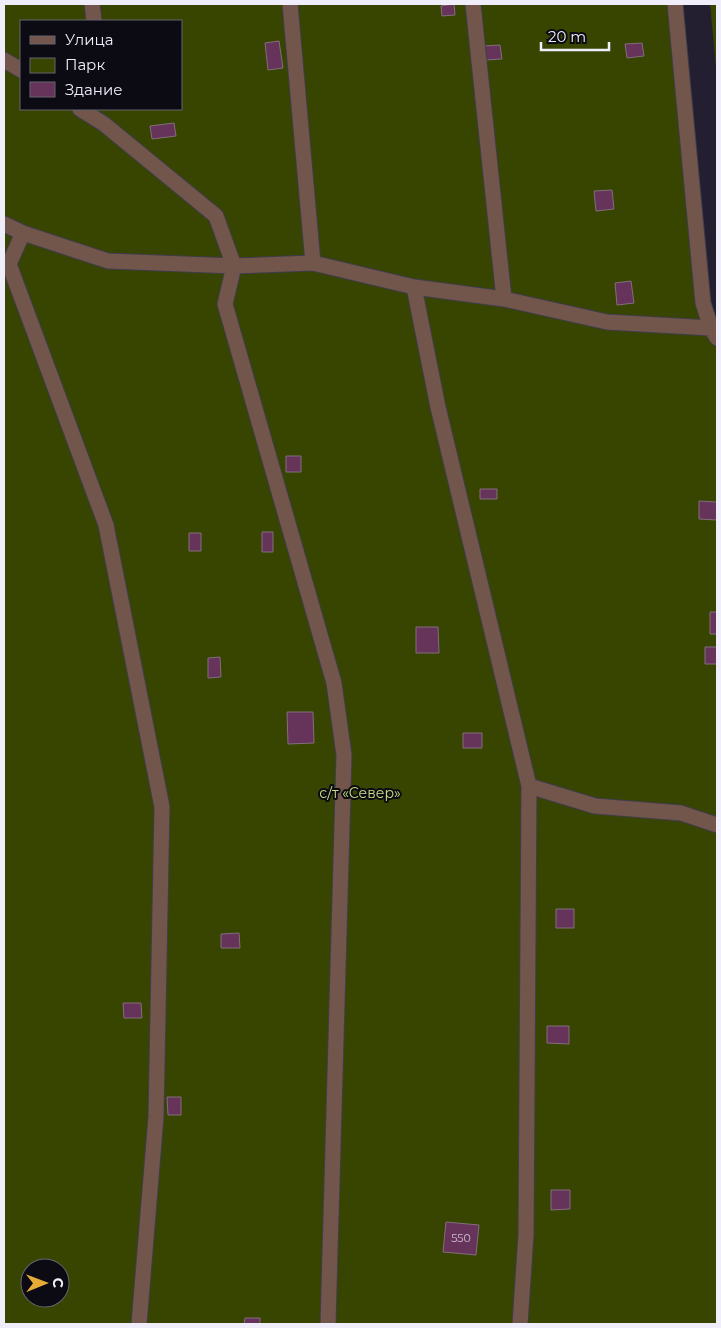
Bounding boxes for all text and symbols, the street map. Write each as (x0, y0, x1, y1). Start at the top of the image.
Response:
legend (20, 20, 182, 110)
scale bar (541, 20, 608, 52)
text: 20 m (548, 27, 586, 46)
text: Улица (65, 30, 113, 49)
text: Парк (65, 55, 105, 74)
text: Здание (65, 80, 123, 99)
park label: с/т «Север» (319, 784, 401, 802)
house number: 550 (451, 1231, 471, 1245)
north arrow (20, 1258, 70, 1308)
text: С (49, 1278, 67, 1288)

